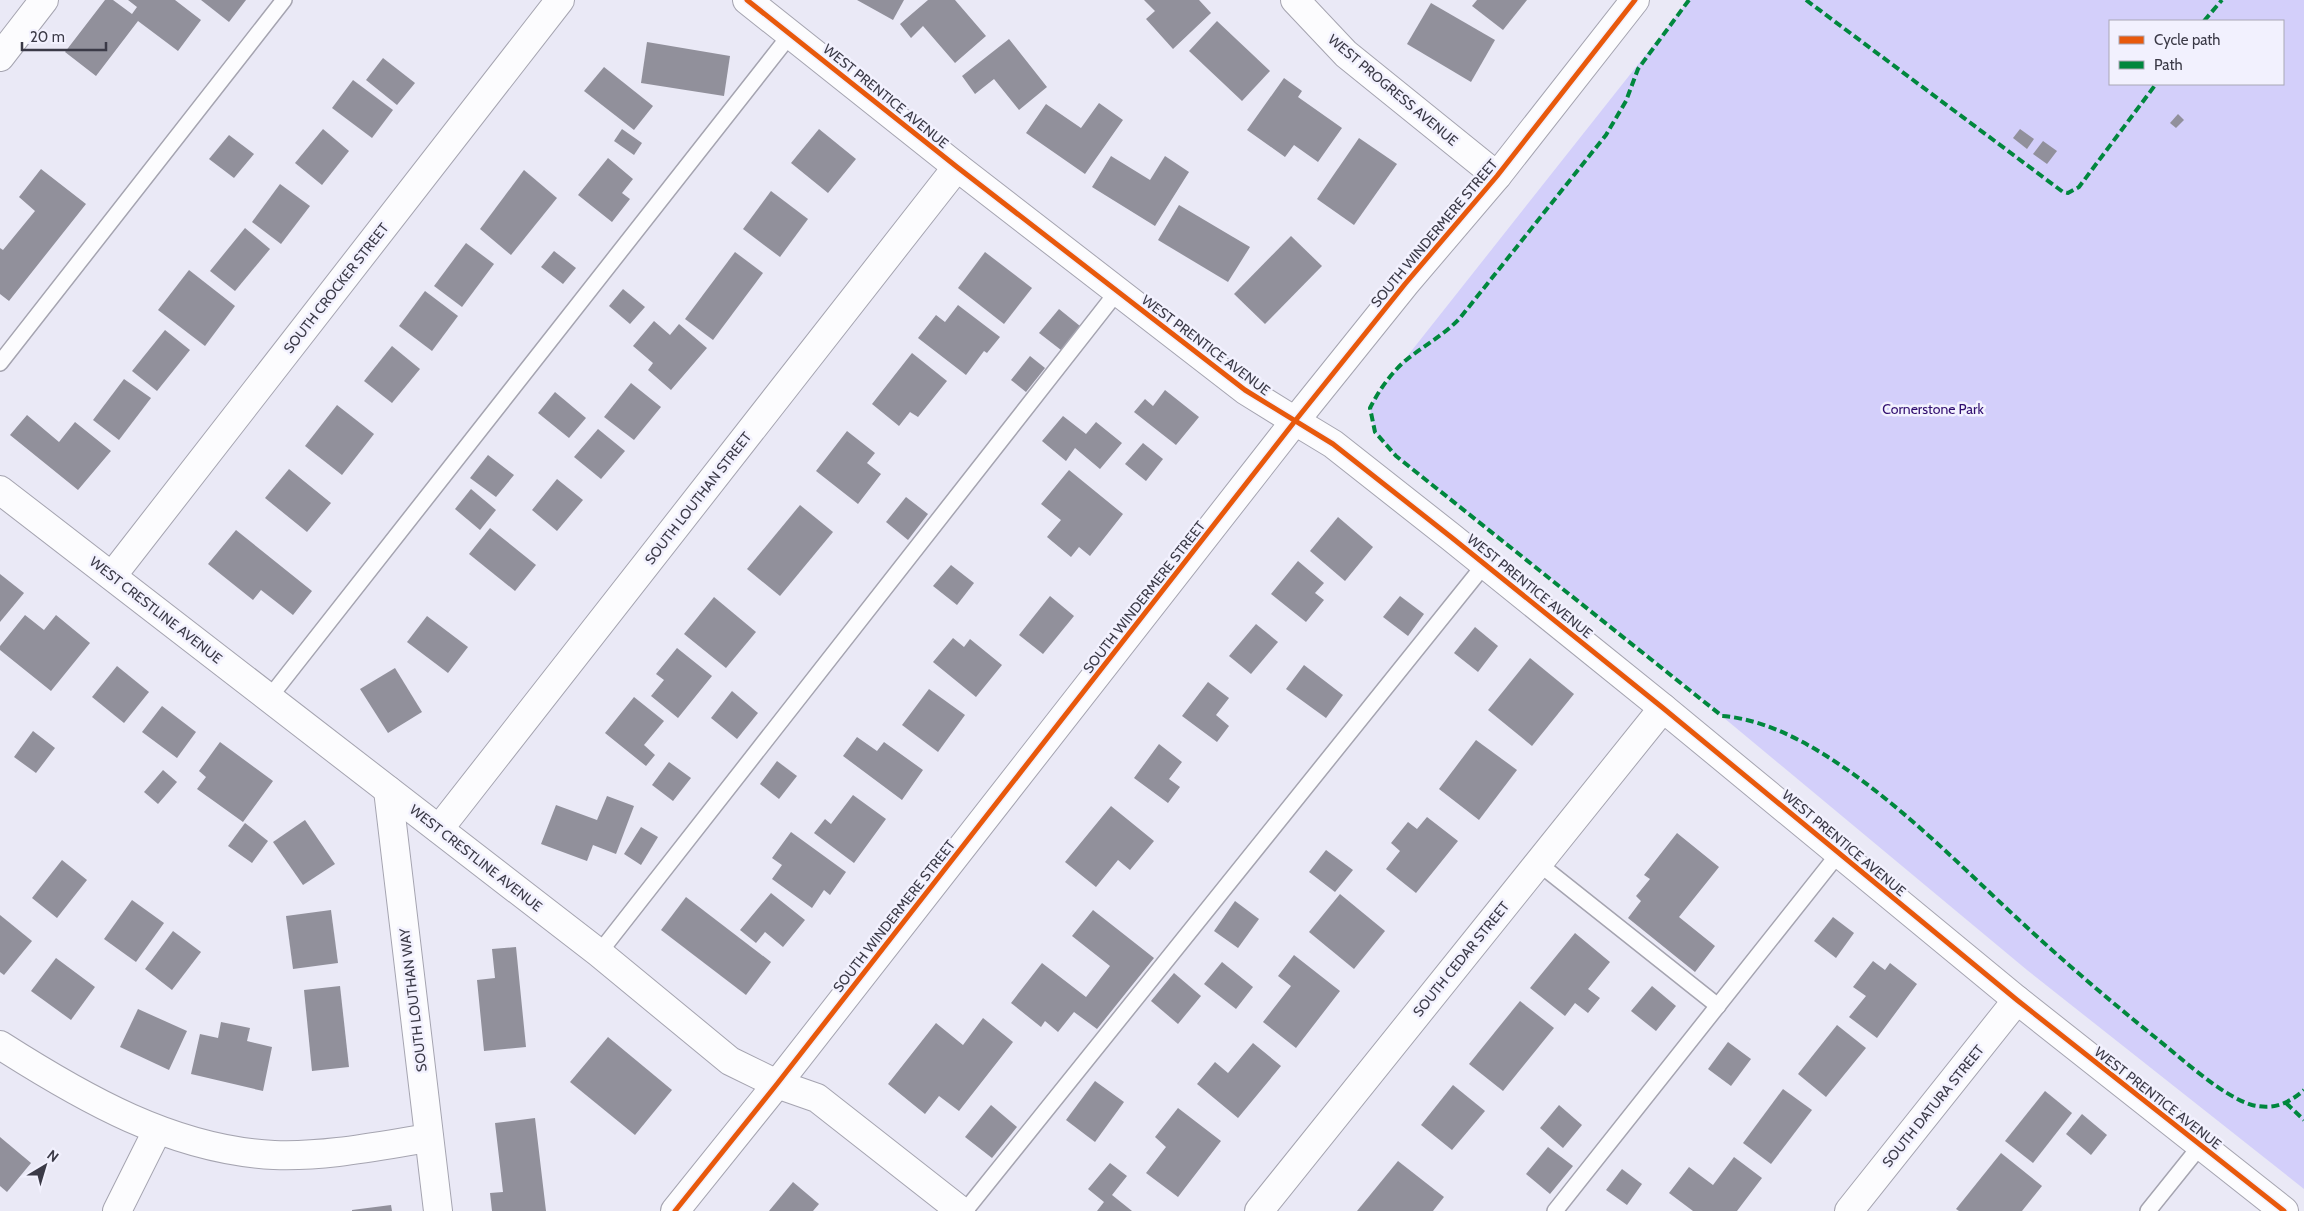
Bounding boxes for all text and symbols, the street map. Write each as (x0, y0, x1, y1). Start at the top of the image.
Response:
scale bar (22, 20, 106, 52)
legend (2109, 20, 2284, 85)
text: 20 m (30, 28, 65, 46)
street label: WEST PROGRESS AVENUE (1324, 30, 1462, 150)
text: Cycle path (2154, 31, 2220, 49)
street label: WEST PRENTICE AVENUE (820, 40, 953, 152)
text: Path (2154, 56, 2183, 74)
street label: SOUTH WINDERMERE STREET (1367, 155, 1502, 311)
street label: SOUTH CROCKER STREET (280, 219, 393, 357)
street label: WEST PRENTICE AVENUE (1138, 291, 1274, 399)
park label: Cornerstone Park (1882, 400, 1984, 418)
street label: SOUTH LOUTHAN STREET (641, 428, 756, 568)
street label: SOUTH WINDERMERE STREET (1079, 517, 1209, 677)
street label: WEST PRENTICE AVENUE (1464, 530, 1597, 642)
street label: WEST CRESTLINE AVENUE (86, 553, 226, 668)
street label: WEST PRENTICE AVENUE (1778, 786, 1910, 900)
street label: WEST CRESTLINE AVENUE (406, 801, 546, 916)
street label: SOUTH WINDERMERE STREET (829, 836, 959, 996)
street label: SOUTH CEDAR STREET (1409, 897, 1513, 1020)
street label: SOUTH LOUTHAN WAY (395, 926, 431, 1073)
street label: SOUTH DATURA STREET (1878, 1041, 1988, 1171)
street label: WEST PRENTICE AVENUE (2091, 1043, 2225, 1153)
north arrow (20, 1141, 70, 1191)
text: N (44, 1146, 62, 1166)

